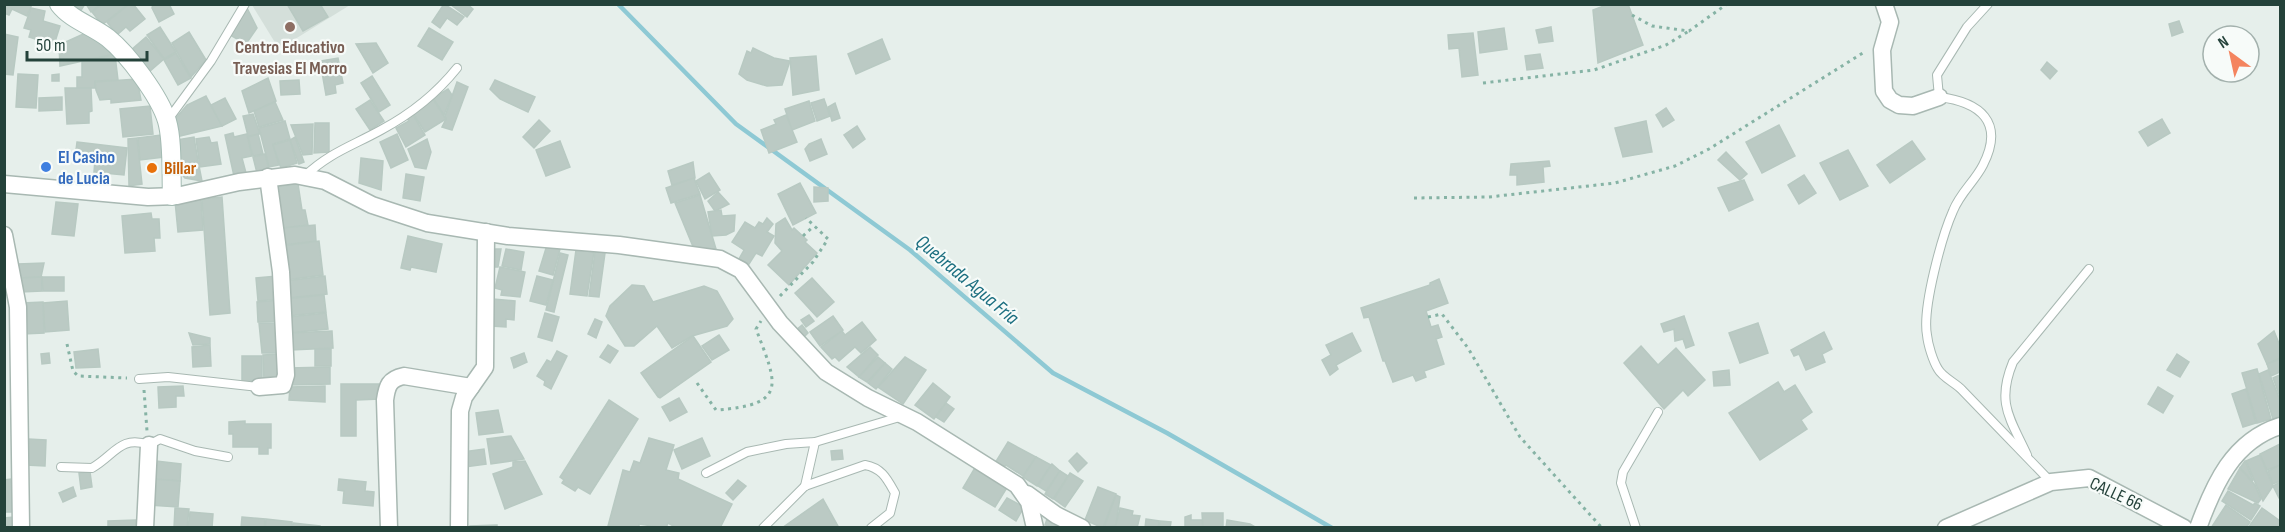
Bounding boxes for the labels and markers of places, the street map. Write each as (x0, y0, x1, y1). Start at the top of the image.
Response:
marker: Centro Educativo Travesias El Morro (283, 20, 297, 34)
place label: Centro Educativo Travesias El Morro (233, 37, 347, 79)
place label: El Casino de Lucia (58, 147, 115, 189)
place label: Billar (164, 158, 197, 179)
marker: El Casino de Lucia (39, 160, 53, 174)
marker: Billar (145, 161, 159, 175)

